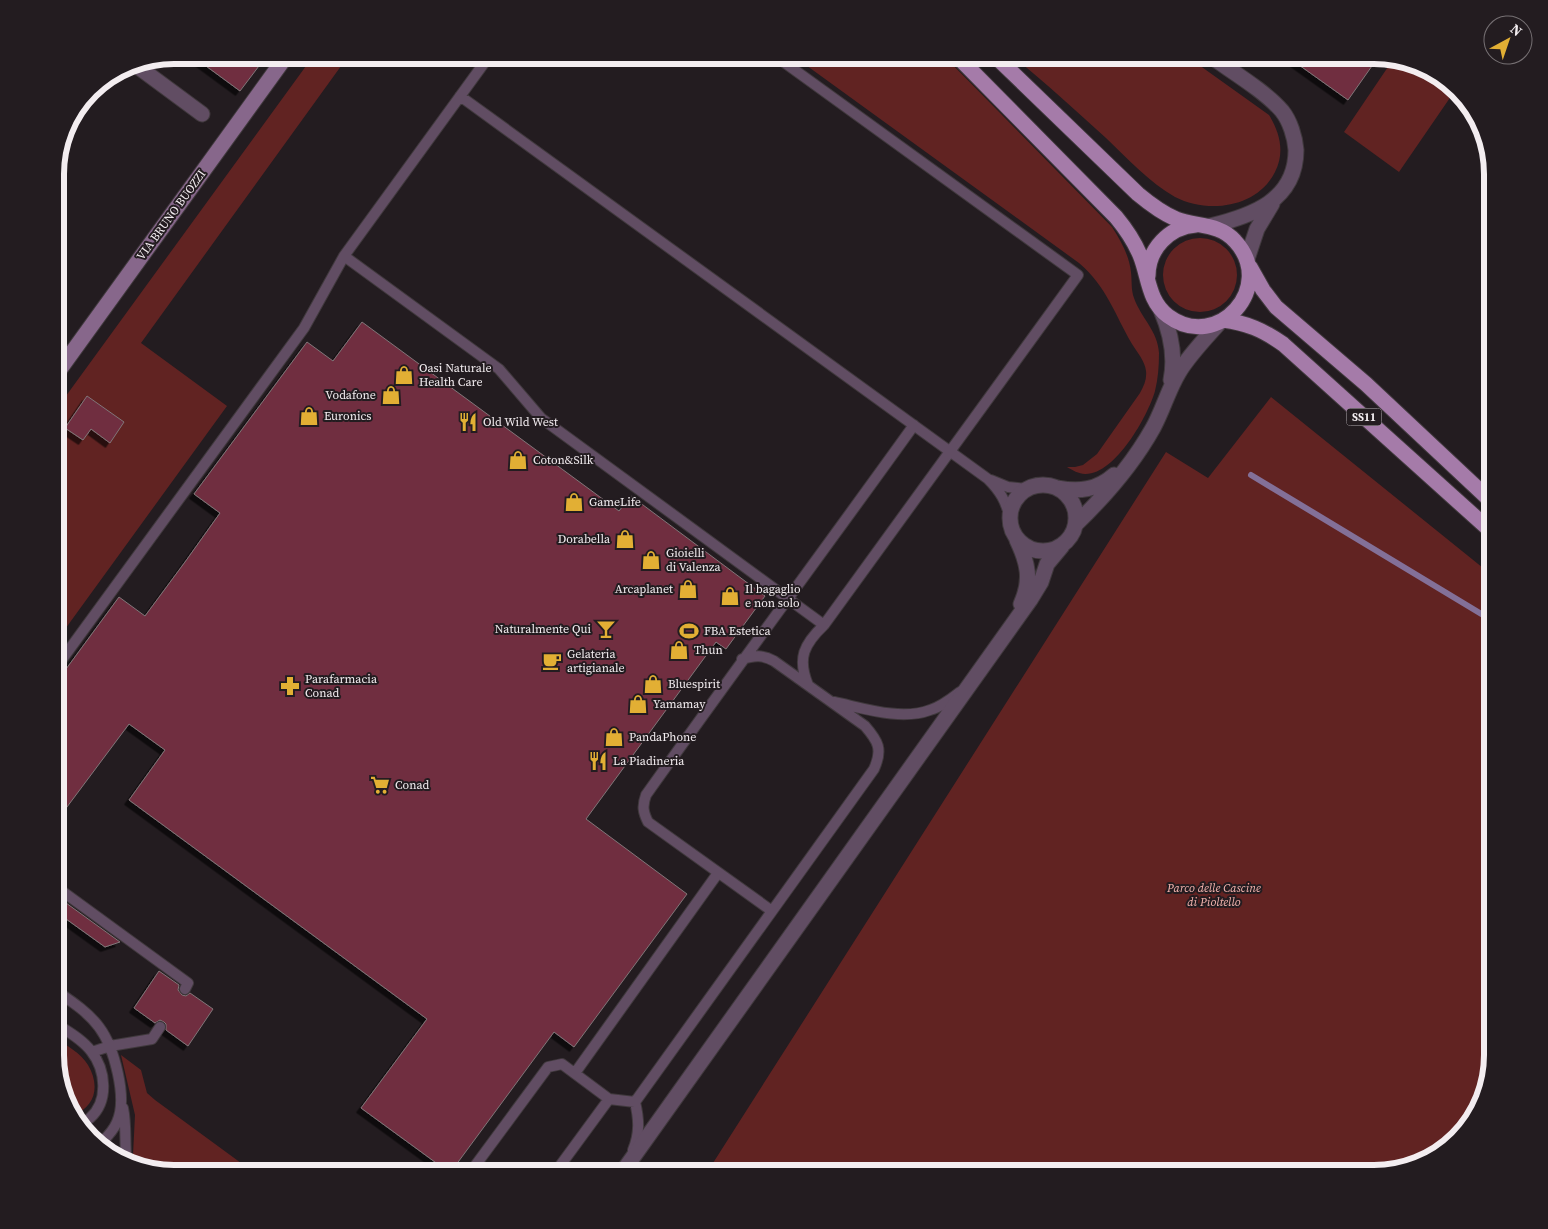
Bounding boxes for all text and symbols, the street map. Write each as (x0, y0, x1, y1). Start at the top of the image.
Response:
north arrow (1483, 15, 1533, 65)
text: N (1506, 19, 1527, 41)
street label: VIA BRUNO BUOZZI (133, 167, 209, 263)
place label: Oasi Naturale Health Care (419, 360, 492, 390)
shop icon: Oasi Naturale Health Care (393, 364, 415, 386)
shop icon: Vodafone (380, 384, 402, 406)
place label: Vodafone (325, 387, 376, 403)
shop icon: Euronics (298, 405, 320, 427)
place label: Euronics (324, 408, 372, 424)
road number: SS11 (1346, 408, 1382, 426)
restaurant icon: Old Wild West (457, 411, 479, 433)
place label: Old Wild West (483, 414, 558, 430)
shop icon: Coton&Silk (507, 449, 529, 471)
place label: Coton&Silk (533, 452, 594, 468)
shop icon: GameLife (563, 491, 585, 513)
place label: GameLife (589, 494, 641, 510)
shop icon: Dorabella (614, 528, 636, 550)
place label: Dorabella (558, 531, 611, 547)
place label: Gioielli di Valenza (666, 545, 721, 575)
shop icon: Gioielli di Valenza (640, 549, 662, 571)
shop icon: Arcaplanet (677, 578, 699, 600)
place label: Arcaplanet (615, 581, 673, 597)
place label: Il bagaglio e non solo (745, 581, 801, 611)
shop icon: Il bagaglio e non solo (719, 585, 741, 607)
bar icon: Naturalmente Qui (595, 618, 617, 640)
sports icon: FBA Estetica (678, 620, 700, 642)
place label: Naturalmente Qui (495, 621, 591, 637)
place label: FBA Estetica (704, 623, 772, 639)
shop icon: Thun (668, 639, 690, 661)
place label: Thun (694, 642, 723, 658)
place label: Gelateria artigianale (567, 646, 625, 676)
cafe icon: Gelateria artigianale (541, 650, 563, 672)
place label: Parafarmacia Conad (305, 671, 378, 701)
shop icon: Bluespirit (642, 673, 664, 695)
pharmacy icon: Parafarmacia Conad (279, 675, 301, 697)
place label: Bluespirit (668, 676, 720, 692)
shop icon: Yamamay (627, 693, 649, 715)
place label: Yamamay (653, 696, 706, 712)
shop icon: PandaPhone (603, 726, 625, 748)
place label: PandaPhone (629, 729, 696, 745)
restaurant icon: La Piadineria (587, 750, 609, 772)
place label: La Piadineria (613, 753, 685, 769)
supermarket icon: Conad (369, 774, 391, 796)
place label: Conad (395, 777, 430, 793)
park label: Parco delle Cascine di Pioltello (1166, 880, 1261, 910)

